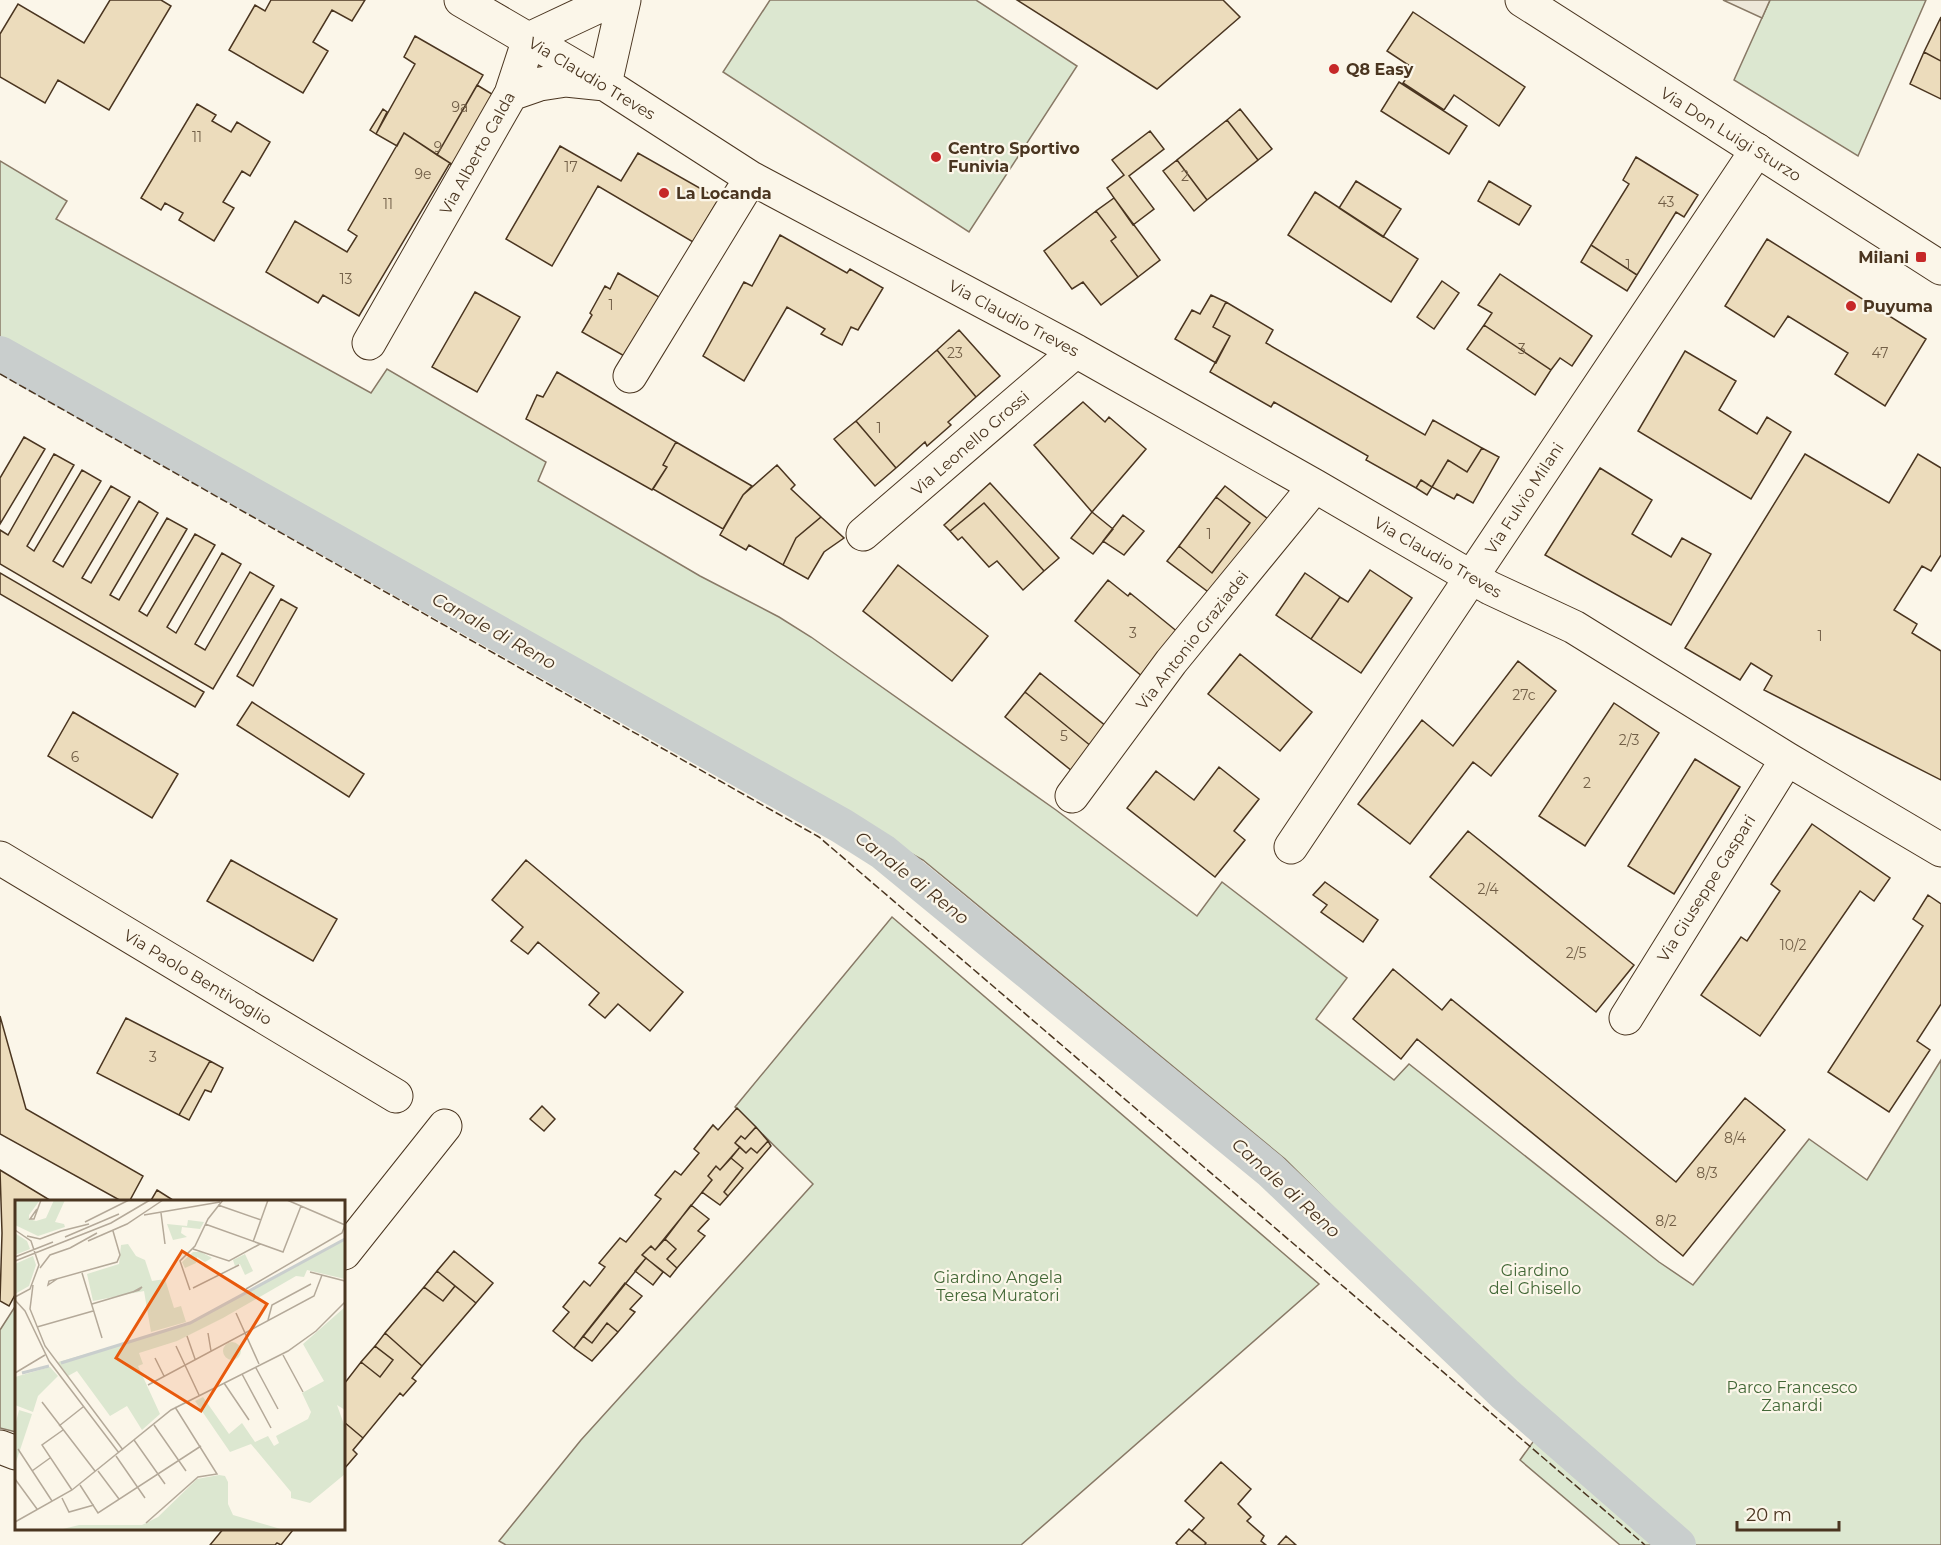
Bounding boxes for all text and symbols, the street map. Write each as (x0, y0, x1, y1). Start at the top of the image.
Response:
street label: Via Claudio Treves (525, 33, 659, 124)
place label: Q8 Easy (1346, 60, 1414, 79)
marker: Q8 Easy (1327, 62, 1341, 76)
street label: Via Don Luigi Sturzo (1657, 83, 1805, 186)
street label: Via Alberto Calda (436, 89, 519, 218)
house number: 9a (452, 98, 468, 116)
house number: 11 (192, 128, 202, 146)
house number: 9 (434, 138, 442, 156)
place label: Centro Sportivo Funivia (948, 139, 1080, 176)
marker: Centro Sportivo Funivia (929, 150, 943, 164)
house number: 17 (564, 158, 578, 176)
house number: 9e (415, 165, 431, 183)
house number: 2 (1181, 167, 1189, 185)
place label: La Locanda (676, 184, 772, 203)
marker: La Locanda (657, 186, 671, 200)
house number: 43 (1658, 193, 1675, 211)
house number: 11 (383, 195, 393, 213)
place label: Milani (1858, 248, 1909, 267)
marker: Milani (1914, 250, 1928, 264)
house number: 1 (1625, 256, 1631, 274)
house number: 13 (340, 270, 353, 288)
street label: Via Claudio Treves (945, 276, 1082, 361)
house number: 1 (608, 296, 614, 314)
place label: Puyuma (1863, 297, 1933, 316)
marker: Puyuma (1844, 299, 1858, 313)
house number: 3 (1518, 340, 1526, 358)
house number: 23 (947, 344, 963, 362)
house number: 47 (1872, 344, 1888, 362)
street label: Via Leonello Grossi (908, 387, 1033, 500)
house number: 1 (876, 419, 882, 437)
street label: Via Fulvio Milani (1481, 439, 1568, 558)
street label: Via Claudio Treves (1370, 513, 1505, 602)
house number: 1 (1206, 525, 1212, 543)
street label: Via Antonio Graziadei (1132, 567, 1253, 714)
water label: Canale di Reno (428, 588, 560, 674)
house number: 3 (1129, 624, 1137, 642)
house number: 1 (1817, 627, 1823, 645)
house number: 27c (1512, 686, 1536, 704)
house number: 5 (1060, 727, 1068, 745)
house number: 2/3 (1619, 731, 1639, 749)
house number: 6 (71, 748, 80, 766)
house number: 2 (1583, 774, 1591, 792)
street label: Via Giuseppe Gaspari (1653, 811, 1759, 965)
water label: Canale di Reno (851, 827, 973, 929)
house number: 2/4 (1477, 880, 1499, 898)
street label: Via Paolo Bentivoglio (120, 926, 275, 1029)
house number: 10/2 (1780, 936, 1806, 954)
house number: 2/5 (1566, 944, 1586, 962)
house number: 3 (149, 1048, 157, 1066)
house number: 8/4 (1724, 1129, 1747, 1147)
water label: Canale di Reno (1227, 1133, 1345, 1243)
house number: 8/3 (1696, 1164, 1718, 1182)
inset map (15, 1200, 345, 1530)
house number: 8/2 (1655, 1212, 1677, 1230)
park label: Giardino del Ghisello (1489, 1261, 1581, 1298)
park label: Giardino Angela Teresa Muratori (933, 1268, 1063, 1305)
park label: Parco Francesco Zanardi (1726, 1378, 1858, 1415)
scale bar (1737, 1494, 1839, 1532)
text: 20 m (1746, 1504, 1792, 1526)

